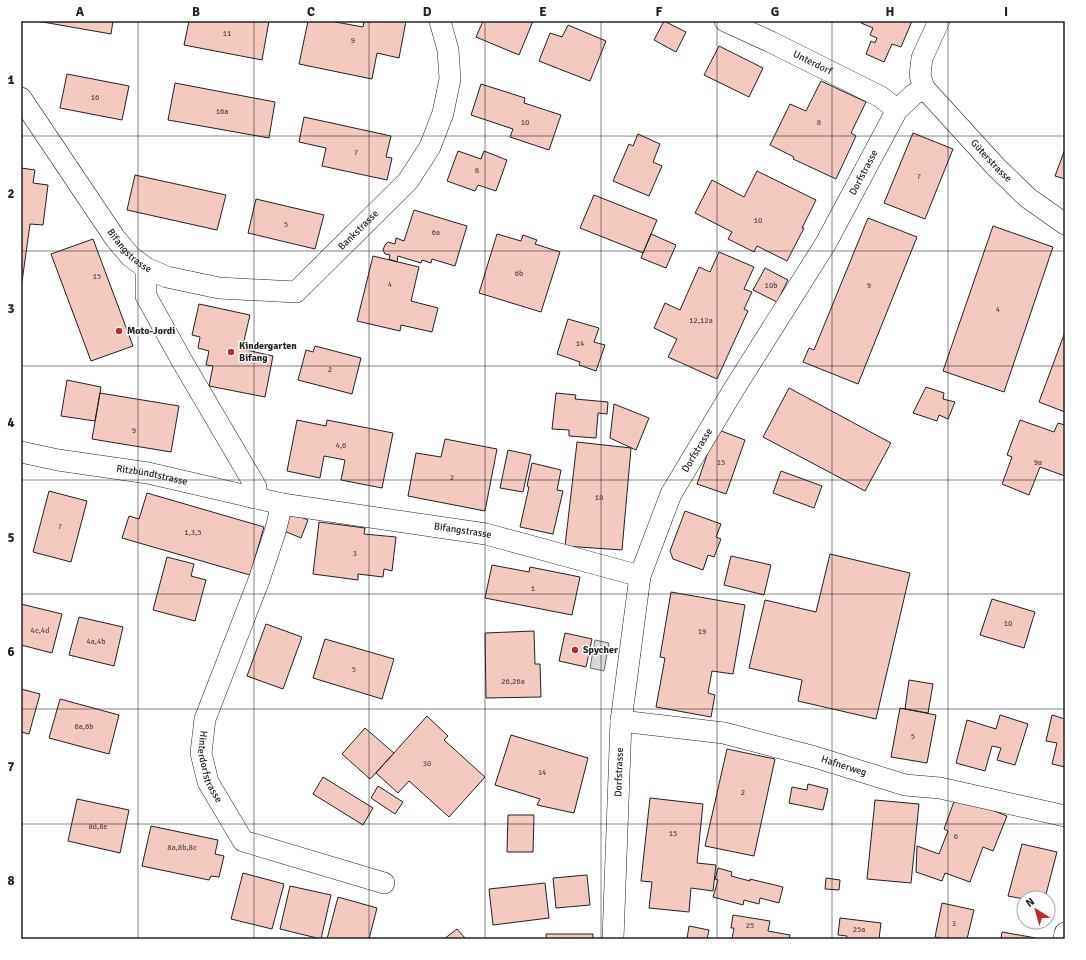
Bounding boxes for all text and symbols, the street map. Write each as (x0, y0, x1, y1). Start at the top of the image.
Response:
text: A (76, 4, 85, 20)
text: B (192, 4, 200, 20)
text: C (307, 4, 315, 20)
text: D (423, 4, 432, 20)
text: E (539, 4, 547, 20)
text: F (656, 4, 663, 20)
text: G (771, 4, 779, 20)
text: H (886, 4, 894, 20)
text: I (1004, 4, 1008, 20)
house number: 11 (223, 28, 231, 38)
house number: 9 (351, 35, 355, 45)
street label: Unterdorf (791, 48, 835, 78)
text: 1 (7, 72, 15, 88)
house number: 16 (91, 92, 99, 102)
house number: 16a (216, 106, 228, 116)
house number: 10 (521, 117, 529, 127)
house number: 8 (817, 117, 821, 127)
street label: Güterstrasse (968, 137, 1014, 185)
house number: 7 (354, 147, 358, 157)
street label: Dorfstrasse (847, 148, 881, 197)
house number: 8 (475, 165, 479, 175)
house number: 7 (917, 171, 921, 181)
text: 2 (7, 186, 15, 202)
street label: Bankstrasse (336, 208, 381, 253)
house number: 10 (754, 215, 762, 225)
house number: 5 (284, 219, 288, 229)
street label: Bifangstrasse (105, 227, 153, 276)
house number: 6a (432, 227, 440, 237)
house number: 6b (515, 268, 523, 278)
house number: 15 (93, 271, 101, 281)
house number: 4 (388, 279, 393, 289)
house number: 10b (765, 280, 777, 290)
house number: 9 (867, 280, 871, 290)
text: 3 (7, 301, 15, 317)
house number: 4 (996, 304, 1001, 314)
house number: 12,12a (689, 315, 713, 325)
place label: Moto-Jordi (127, 325, 175, 337)
marker: Moto-Jordi (114, 326, 124, 336)
house number: 14 (576, 338, 585, 348)
place label: Kindergarten Bifang (239, 340, 297, 364)
marker: Kindergarten Bifang (226, 347, 236, 357)
house number: 2 (328, 364, 332, 374)
text: 4 (7, 415, 15, 431)
house number: 9 (132, 425, 136, 435)
street label: Dorfstrasse (679, 426, 715, 475)
house number: 4,6 (336, 440, 346, 450)
house number: 15 (717, 457, 725, 467)
house number: 9a (1034, 457, 1042, 467)
street label: Ritzbündtstrasse (116, 462, 189, 488)
house number: 2 (450, 472, 454, 482)
house number: 18 (595, 492, 603, 502)
street label: Bifangstrasse (433, 520, 493, 541)
house number: 7 (58, 521, 62, 531)
house number: 1,3,5 (184, 527, 202, 537)
text: 5 (7, 530, 15, 546)
house number: 3 (353, 548, 357, 558)
house number: 1 (531, 583, 535, 593)
house number: 10 (1004, 618, 1012, 628)
house number: 4c,4d (31, 625, 49, 635)
house number: 19 (698, 626, 706, 636)
house number: 4a,4b (86, 636, 106, 646)
text: 6 (7, 644, 15, 660)
place label: Spycher (583, 644, 618, 656)
marker: Spycher (570, 645, 580, 655)
house number: 5 (352, 664, 356, 674)
house number: 26,26a (501, 676, 525, 686)
house number: 6a,6b (74, 721, 94, 731)
street label: Hinterdorfstrasse (195, 730, 225, 805)
house number: 5 (911, 731, 915, 741)
street label: Dorfstrasse (612, 747, 626, 797)
street label: Hafnerweg (820, 753, 868, 779)
house number: 30 (423, 758, 431, 768)
text: 7 (7, 759, 15, 775)
house number: 34 (538, 767, 547, 777)
house number: 2 (741, 787, 745, 797)
house number: 8d,8e (88, 821, 108, 831)
house number: 15 (669, 828, 677, 838)
house number: 6 (954, 831, 958, 841)
house number: 8a,8b,8c (167, 842, 197, 852)
text: 8 (7, 873, 15, 889)
north arrow (1016, 890, 1056, 930)
text: N (1023, 895, 1037, 910)
house number: 3 (952, 918, 956, 928)
house number: 25 (746, 920, 754, 930)
house number: 25a (853, 924, 865, 934)

